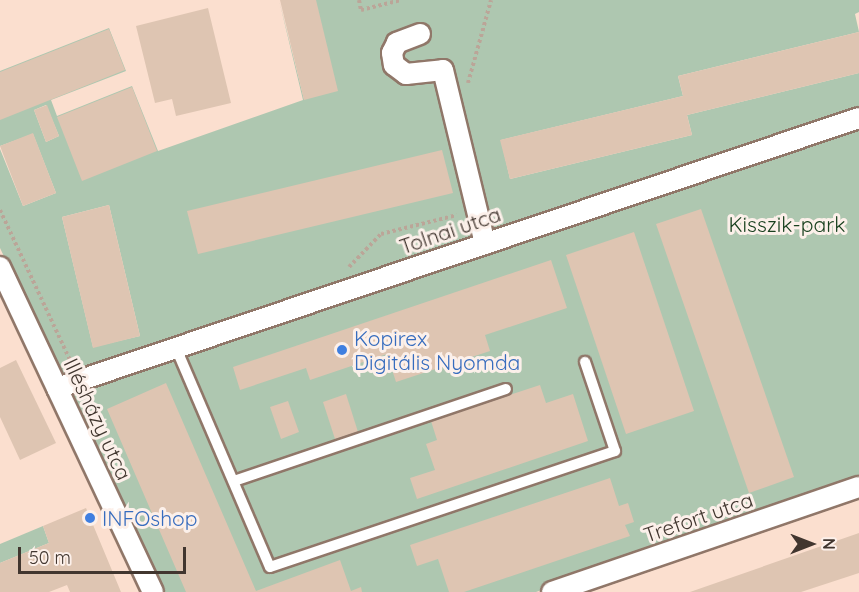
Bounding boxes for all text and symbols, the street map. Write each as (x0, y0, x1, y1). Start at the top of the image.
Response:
street label: Tolnai utca (396, 201, 504, 259)
park label: Kisszik-park (728, 211, 846, 237)
place label: Kopirex Digitális Nyomda (354, 325, 520, 375)
marker: Kopirex Digitális Nyomda (335, 343, 349, 357)
street label: Illésházy utca (59, 354, 137, 484)
street label: Trefort utca (640, 487, 756, 547)
place label: INFOshop (102, 505, 198, 531)
marker: INFOshop (83, 511, 97, 525)
north arrow (781, 514, 841, 574)
scale bar (21, 535, 189, 573)
text: N (819, 538, 839, 550)
text: 50 m (29, 546, 71, 569)

